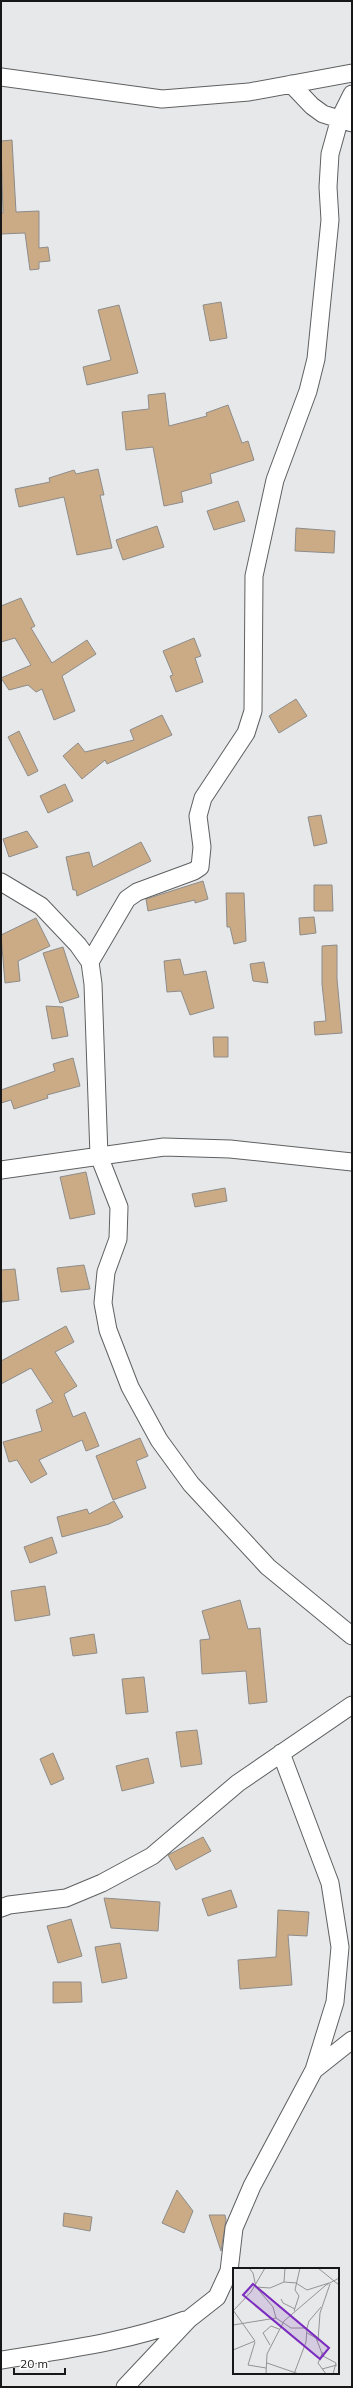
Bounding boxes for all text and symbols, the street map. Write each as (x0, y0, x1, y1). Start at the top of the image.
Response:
inset map (233, 2268, 339, 2374)
scale bar (14, 2350, 65, 2376)
text: 20 m (20, 2356, 48, 2371)

